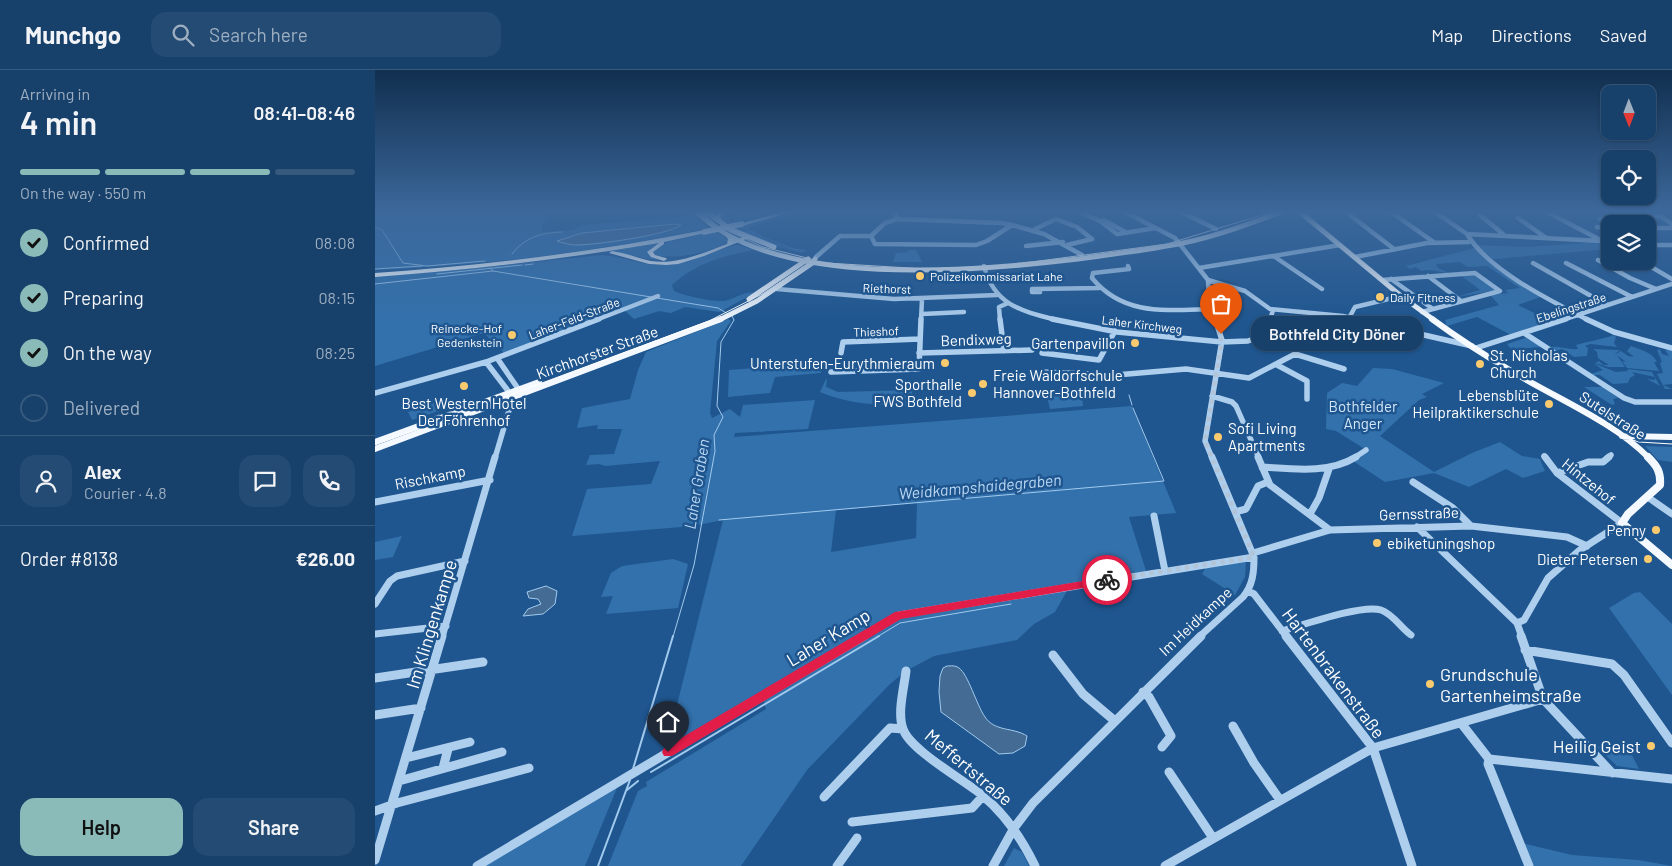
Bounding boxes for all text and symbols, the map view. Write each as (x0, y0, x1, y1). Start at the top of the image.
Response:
search box (151, 12, 501, 57)
text: Munchgo (25, 20, 121, 49)
icon: search (169, 21, 197, 49)
text: Search here (209, 23, 308, 46)
text: Map (1431, 24, 1463, 46)
text: Directions (1491, 24, 1572, 46)
text: Saved (1600, 24, 1647, 46)
text: Arriving in (20, 84, 90, 103)
north arrow (1601, 85, 1656, 140)
map controls (1601, 85, 1656, 270)
text: 08:41–08:46 (254, 101, 355, 124)
text: 4 min (20, 103, 97, 141)
button: locate (1601, 150, 1656, 205)
text: On the way · 550 m (20, 183, 146, 202)
button: layers (1601, 215, 1656, 270)
icon: check (20, 229, 48, 257)
text: Confirmed (63, 231, 150, 254)
text: 08:08 (315, 233, 355, 252)
place label: Polizeikommissariat Lahe (930, 269, 1063, 283)
marker: Polizeikommissariat Lahe (914, 270, 926, 282)
street label: Riethorst (863, 280, 911, 296)
pin (1200, 283, 1242, 334)
icon: check (20, 284, 48, 312)
text: Preparing (63, 286, 144, 309)
text: 08:15 (318, 288, 355, 307)
street label: Ebelingstraße (1534, 289, 1608, 325)
icon: bag (1207, 290, 1235, 318)
place label: Daily Fitness (1390, 290, 1456, 304)
marker: Daily Fitness (1374, 291, 1386, 303)
street label: Laher-Feld-Straße (526, 294, 622, 342)
street label: Laher Kirchweg (1101, 312, 1183, 336)
callout: Bothfeld City Döner (1251, 316, 1423, 352)
place label: Reinecke-Hof Gedenkstein (431, 321, 502, 349)
street label: Kirchhorster Straße (534, 322, 660, 382)
street label: Thieshof (853, 323, 899, 339)
text: Bothfeld City Döner (1269, 324, 1405, 343)
marker: Reinecke-Hof Gedenkstein (506, 329, 518, 341)
street label: Bendixweg (940, 329, 1012, 349)
place label: Gartenpavillon (1031, 334, 1125, 352)
marker: Gartenpavillon (1129, 337, 1141, 349)
icon: check (20, 339, 48, 367)
text: On the way (63, 341, 152, 364)
text: 08:25 (315, 343, 355, 362)
place label: St. Nicholas Church (1490, 346, 1568, 381)
place label: Unterstufen-Eurythmieraum (750, 354, 935, 372)
marker: Unterstufen-Eurythmieraum (939, 357, 951, 369)
marker: St. Nicholas Church (1474, 358, 1486, 370)
place label: Freie Waldorfschule Hannover-Bothfeld (993, 366, 1123, 401)
place label: Sporthalle FWS Bothfeld (873, 375, 962, 410)
marker: Freie Waldorfschule Hannover-Bothfeld (977, 378, 989, 390)
marker: Best Western Hotel Der Föhrenhof (458, 380, 470, 392)
place label: Lebensblüte Heilpraktikerschule (1413, 386, 1539, 421)
marker: Sporthalle FWS Bothfeld (966, 387, 978, 399)
street label: Sutelstraße (1576, 387, 1650, 443)
place label: Best Western Hotel Der Föhrenhof (402, 394, 526, 429)
text: Delivered (63, 396, 140, 419)
park label: Bothfelder Anger (1329, 397, 1398, 432)
marker: Lebensblüte Heilpraktikerschule (1543, 398, 1555, 410)
place label: Sofi Living Apartments (1228, 419, 1305, 454)
marker: Sofi Living Apartments (1212, 431, 1224, 443)
water label: Laher Graben (679, 438, 713, 530)
street label: Hintzehof (1559, 454, 1619, 508)
button: person (20, 455, 72, 507)
button: chat (239, 455, 291, 507)
button: phone (303, 455, 355, 507)
text: Alex (84, 460, 122, 483)
street label: Rischkamp (393, 461, 467, 493)
water label: Weidkampshaidegraben (898, 469, 1062, 503)
text: Courier · 4.8 (84, 483, 167, 502)
street label: Gernsstraße (1379, 503, 1459, 523)
place label: Penny (1606, 521, 1646, 539)
marker: Penny (1650, 524, 1662, 536)
place label: ebiketuningshop (1387, 534, 1495, 552)
marker: ebiketuningshop (1371, 537, 1383, 549)
text: Order #8138 (20, 547, 118, 570)
text: €26.00 (296, 547, 355, 570)
place label: Dieter Petersen (1537, 550, 1638, 568)
marker: Dieter Petersen (1642, 553, 1654, 565)
courier (1082, 555, 1132, 605)
street label: Im Klingenkampe (401, 557, 461, 691)
icon: bike (1093, 566, 1121, 594)
street label: Im Heidkampe (1155, 583, 1235, 659)
street label: Laher Kamp (782, 603, 874, 671)
street label: Hartenbrakenstraße (1278, 604, 1390, 742)
place label: Grundschule Gartenheimstraße (1440, 663, 1582, 706)
marker: Grundschule Gartenheimstraße (1424, 678, 1436, 690)
pin (647, 701, 689, 752)
icon: home (654, 708, 682, 736)
street label: Meffertstraße (921, 724, 1017, 810)
place label: Heilig Geist (1553, 735, 1641, 757)
marker: Heilig Geist (1645, 740, 1657, 752)
button: Help (20, 798, 183, 856)
button: Share (193, 798, 355, 856)

